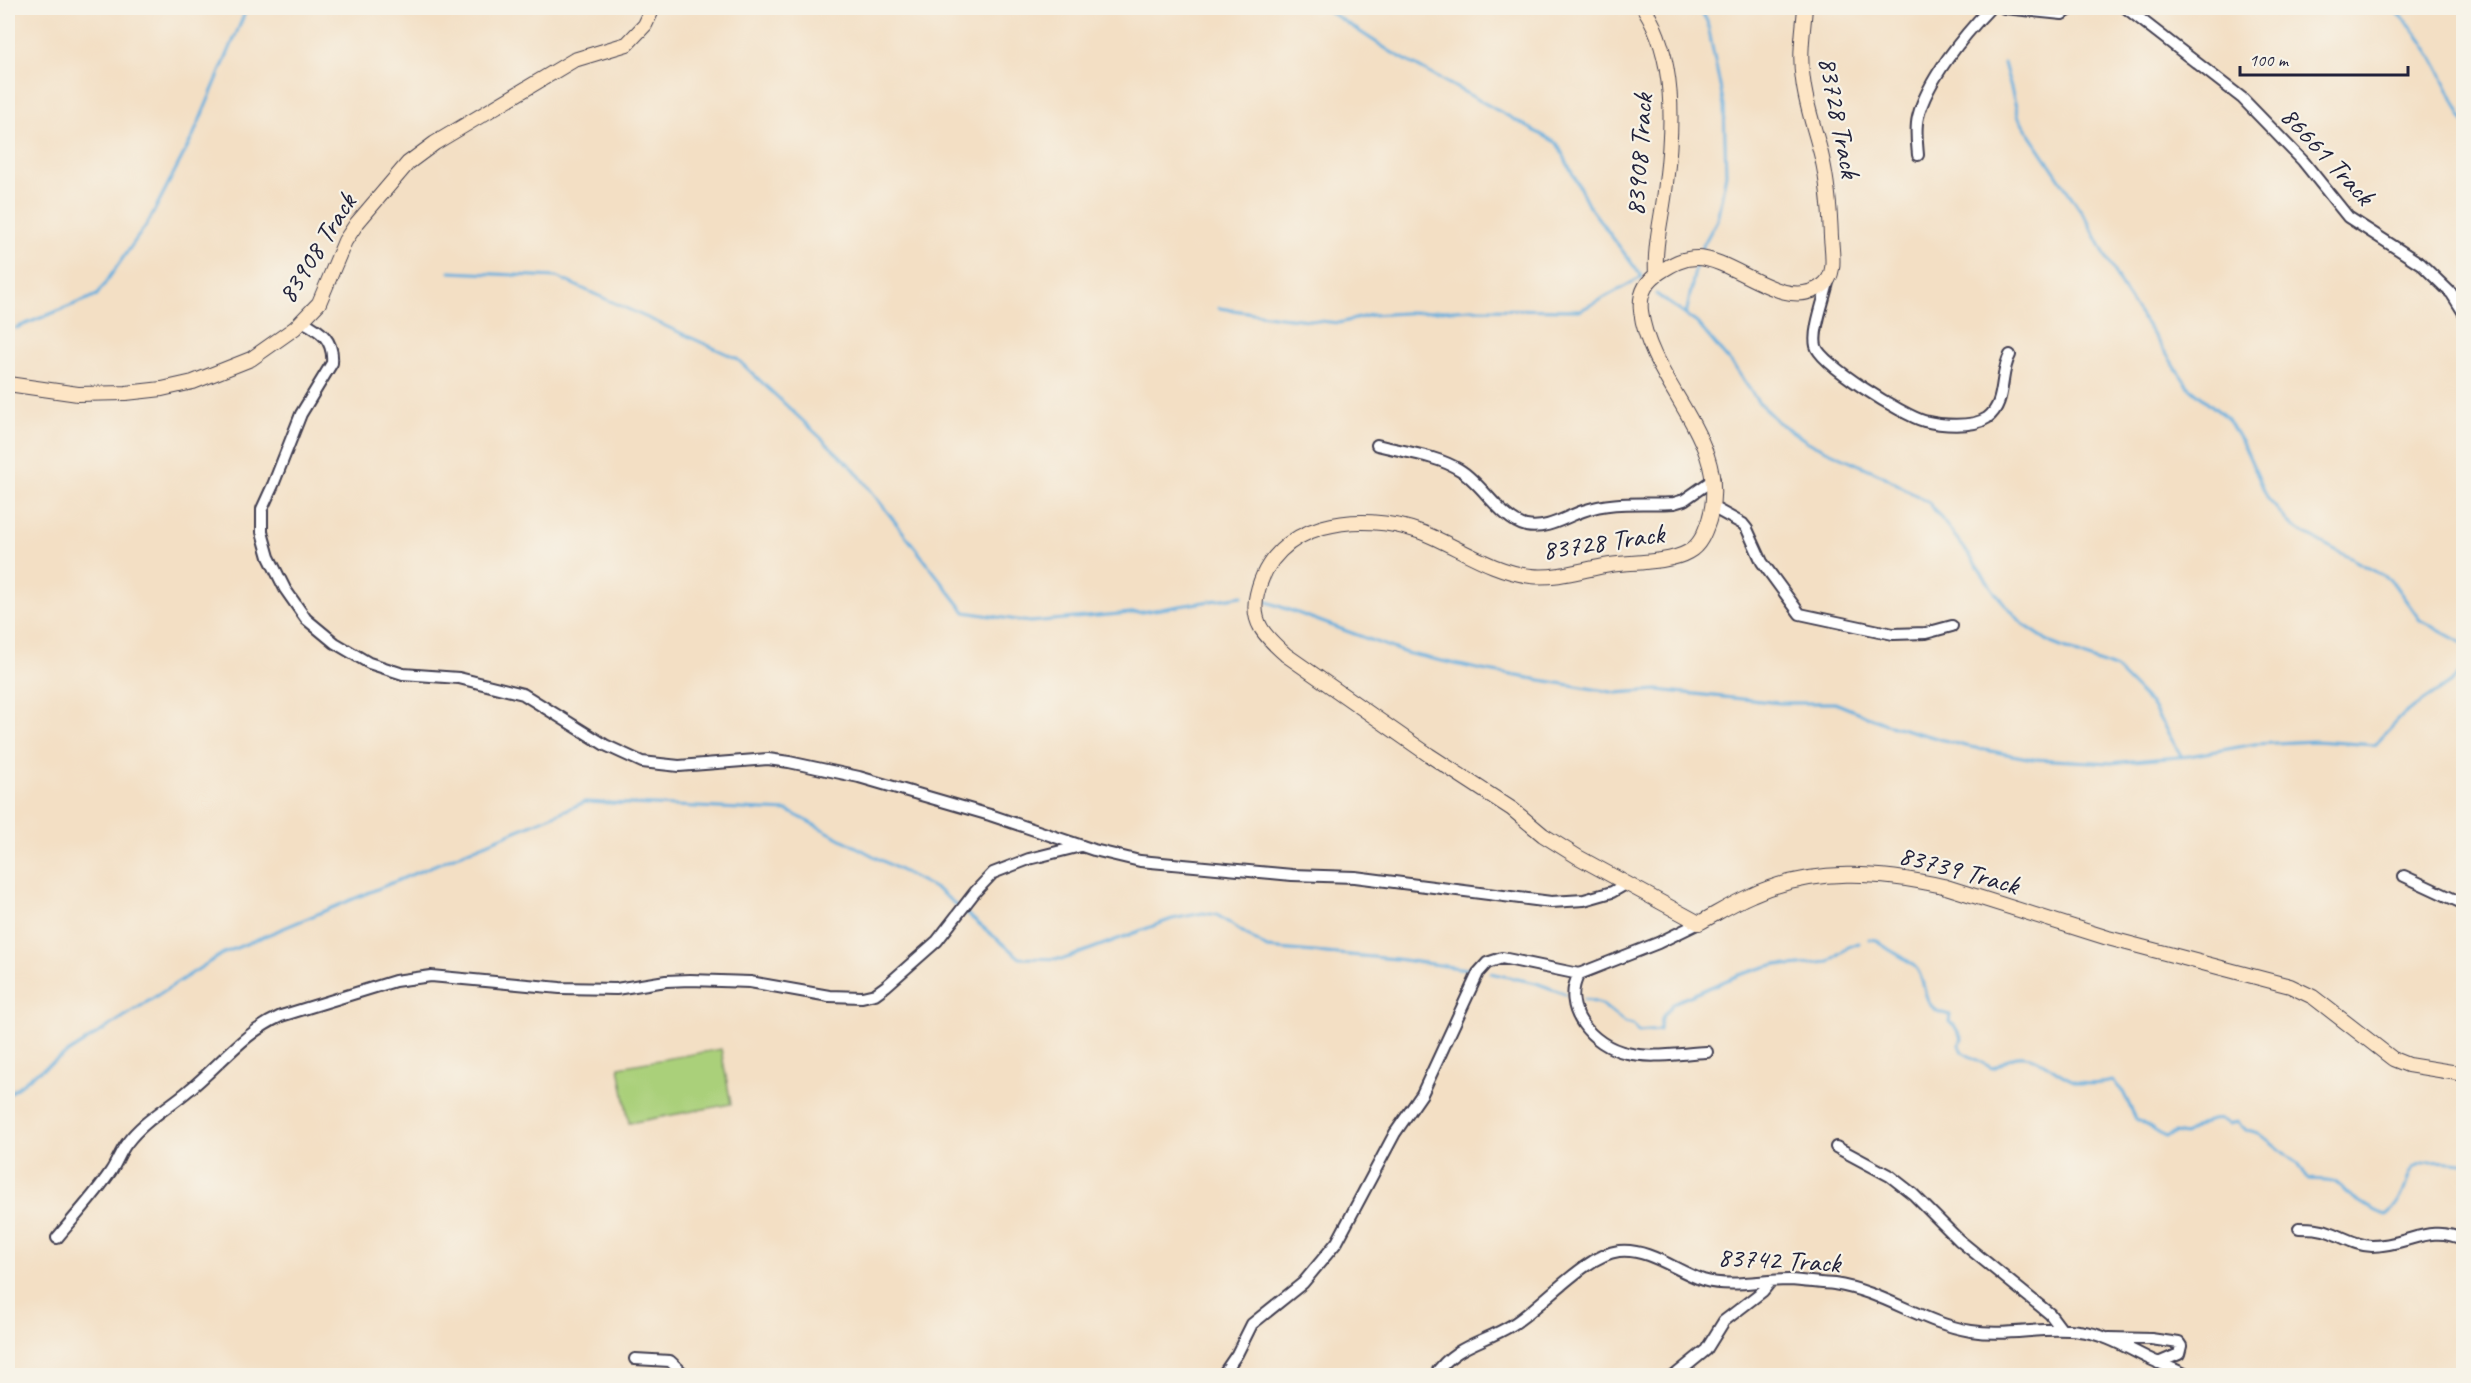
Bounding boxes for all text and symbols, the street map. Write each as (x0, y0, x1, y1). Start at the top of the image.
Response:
scale bar (2240, 39, 2408, 77)
text: 100 m (2249, 49, 2290, 71)
street label: 83728 Track (1811, 54, 1869, 182)
street label: 83908 Track (1617, 91, 1660, 217)
street label: 86661 Track (2273, 99, 2383, 213)
street label: 83908 Track (269, 186, 365, 310)
street label: 83728 Track (1540, 515, 1668, 567)
street label: 83739 Track (1895, 837, 2024, 903)
street label: 83742 Track (1717, 1239, 1843, 1280)

